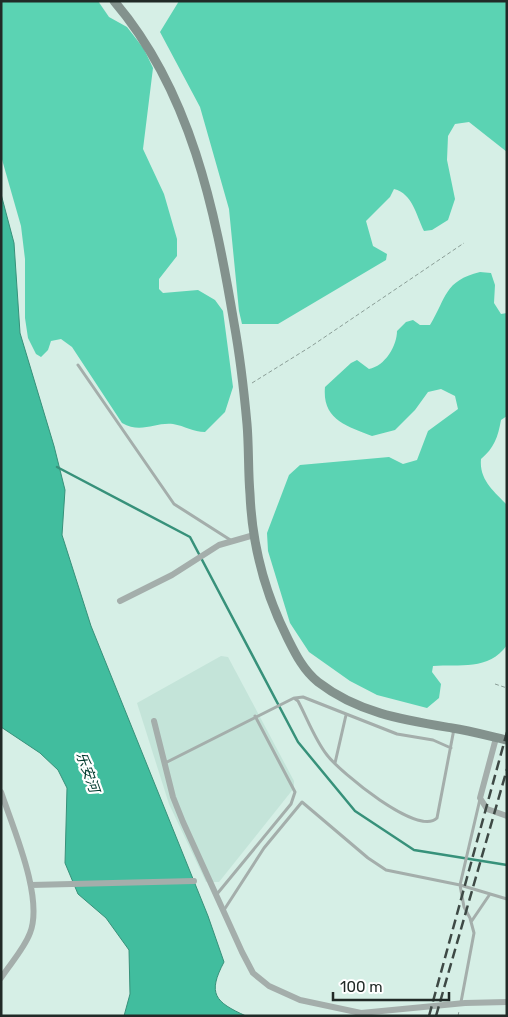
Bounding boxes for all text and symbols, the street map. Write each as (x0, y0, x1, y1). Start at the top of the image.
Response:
water label: 乐安河 (72, 750, 104, 798)
scale bar (333, 970, 449, 1002)
text: 100 m (340, 978, 382, 996)

